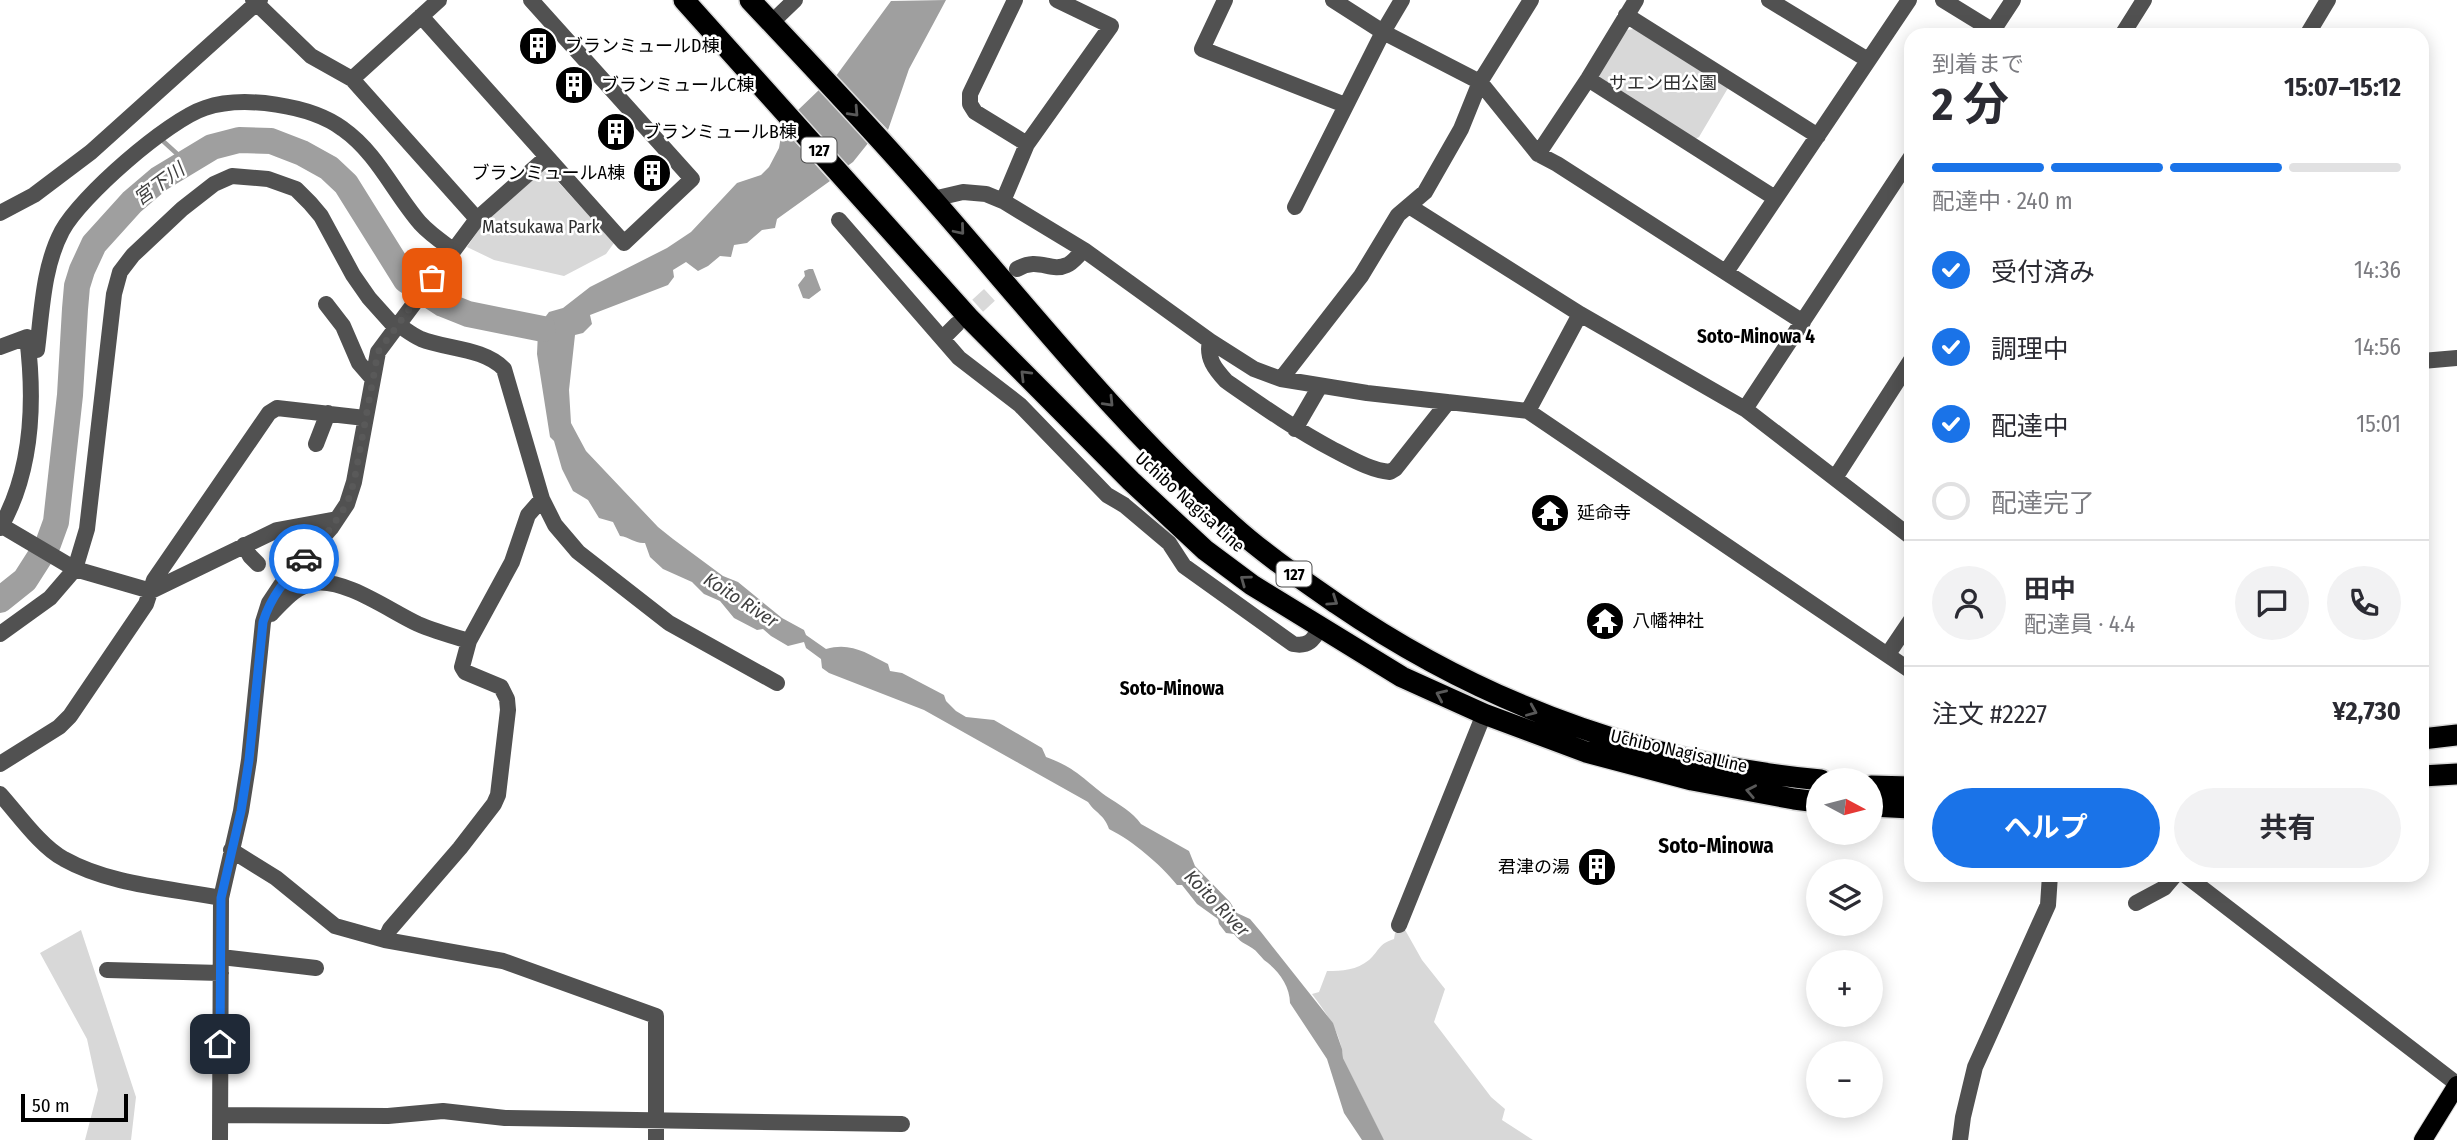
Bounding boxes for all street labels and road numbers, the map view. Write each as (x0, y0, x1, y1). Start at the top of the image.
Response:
road number: 127 (802, 138, 836, 162)
street label: Uchibo Nagisa Line (1131, 447, 1249, 557)
road number: 127 (1276, 562, 1312, 586)
street label: Uchibo Nagisa Line (1608, 725, 1750, 777)

